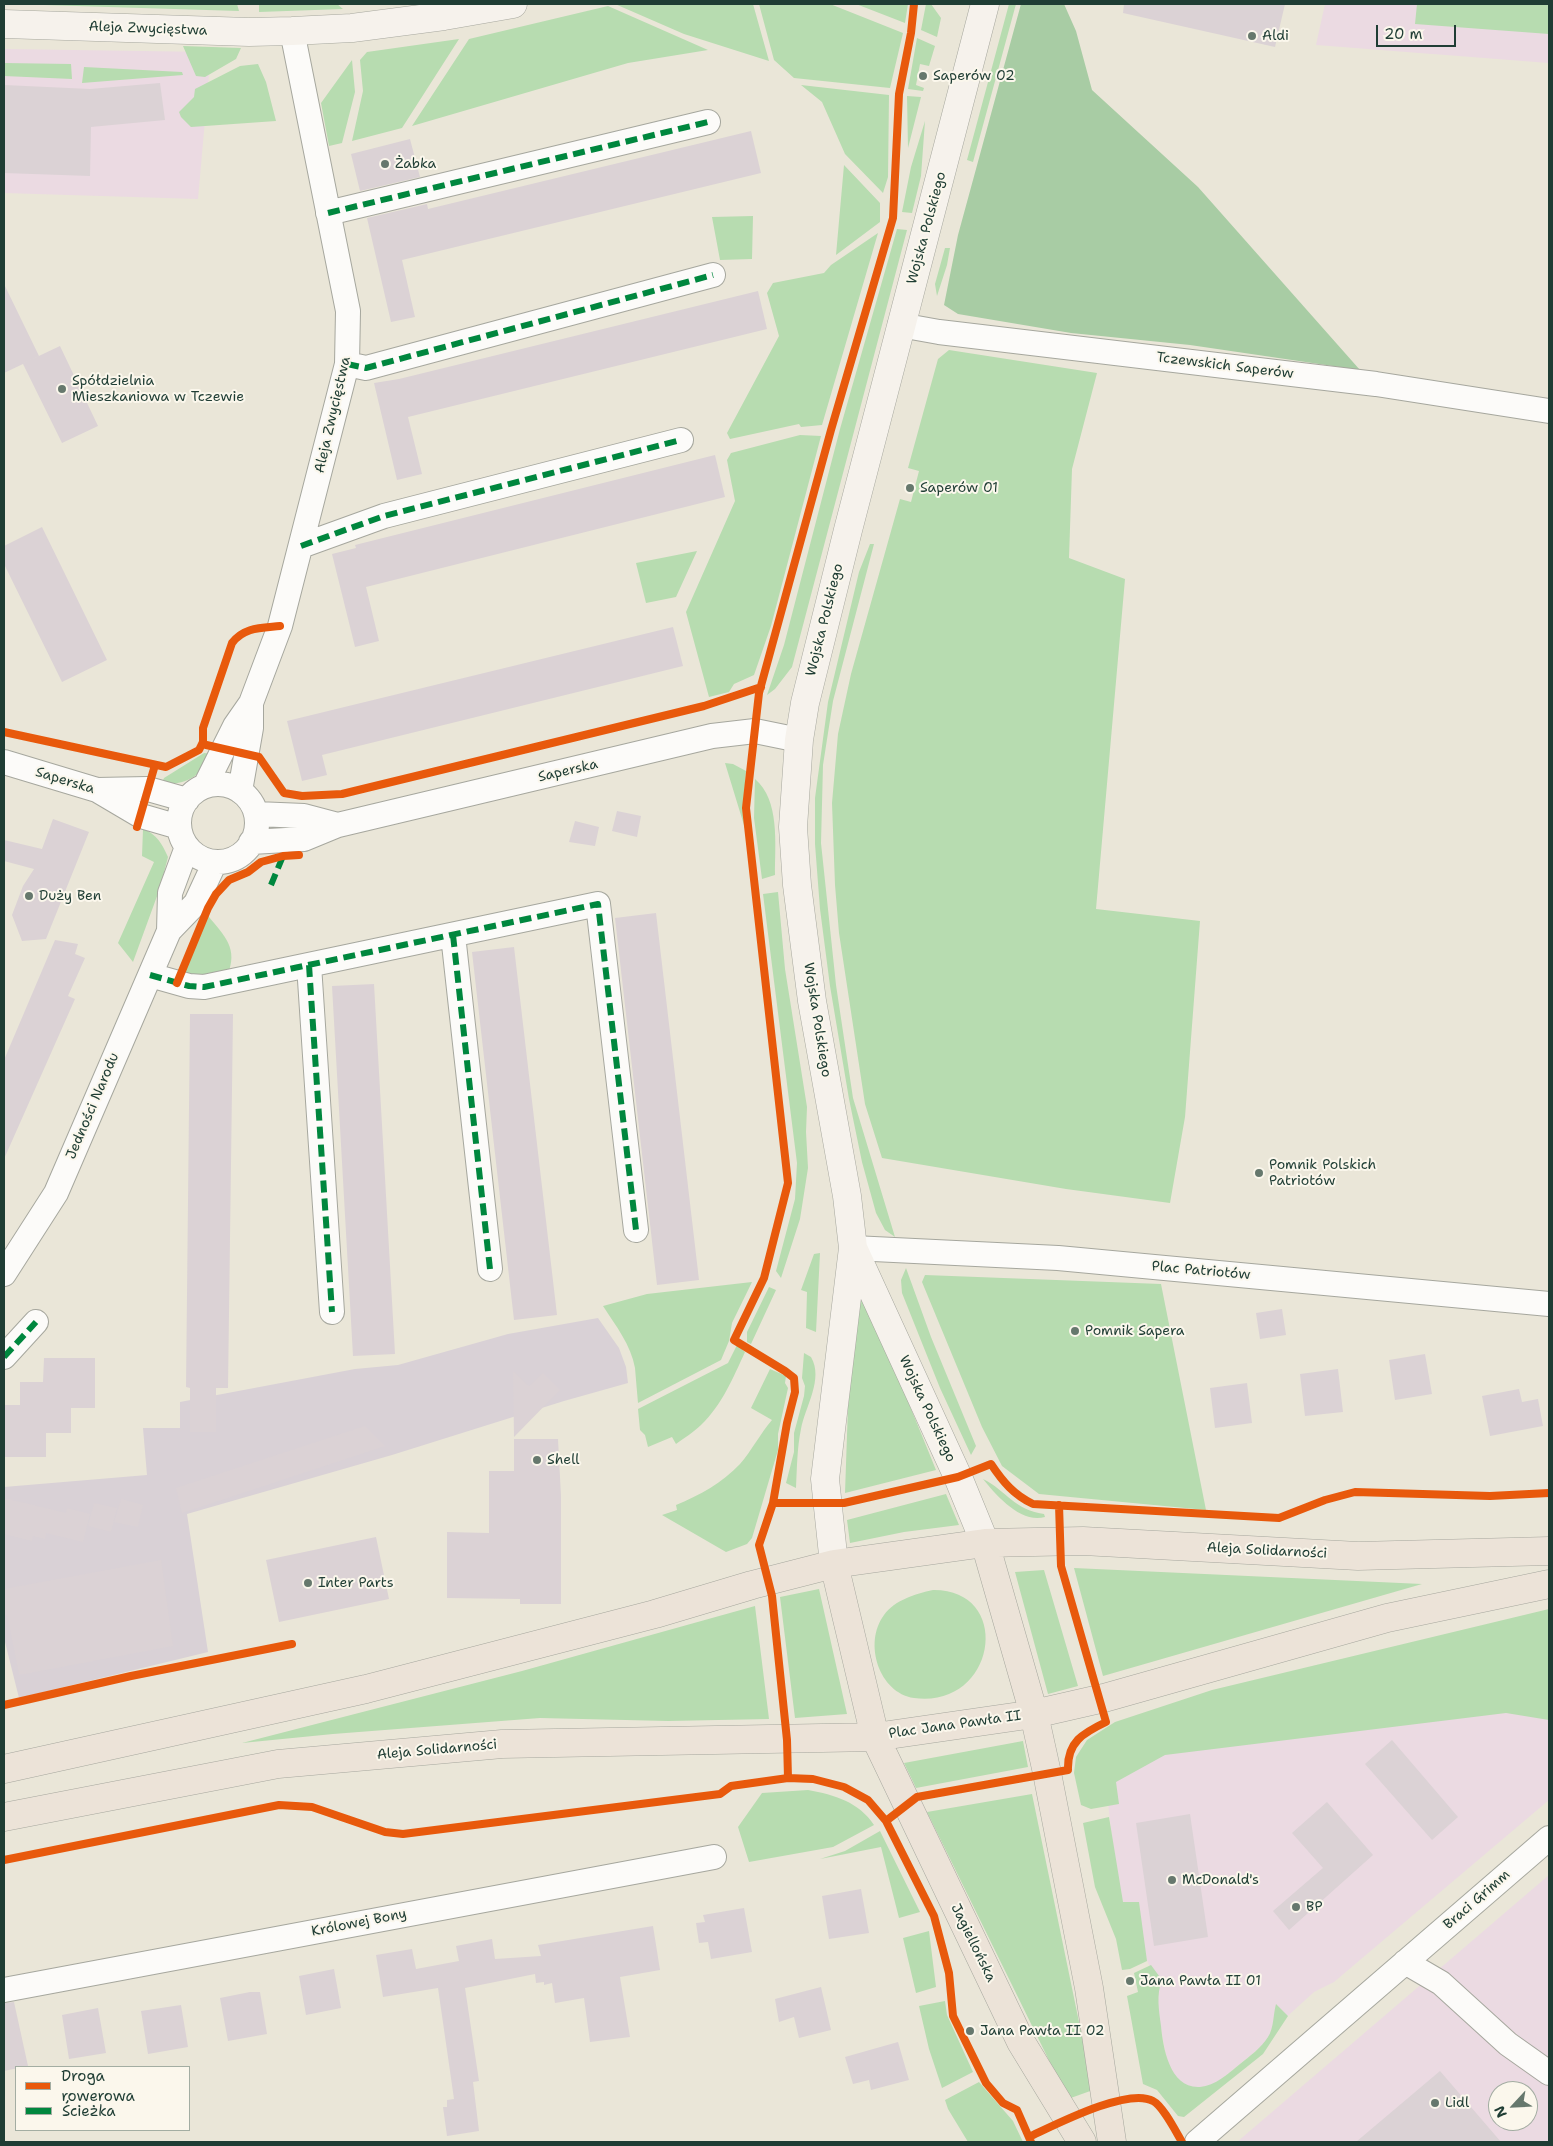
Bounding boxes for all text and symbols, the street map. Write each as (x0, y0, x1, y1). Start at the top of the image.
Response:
scale bar (1378, 15, 1458, 47)
street label: Aleja Zwycięstwa (88, 19, 208, 39)
text: 20 m (1384, 24, 1423, 44)
place label: Aldi (1262, 28, 1289, 44)
marker: Aldi (1246, 30, 1258, 42)
place label: Saperów 02 (933, 68, 1015, 84)
marker: Saperów 02 (917, 70, 929, 82)
place label: Żabka (395, 156, 436, 172)
marker: Żabka (379, 158, 391, 170)
street label: Wojska Polskiego (904, 170, 950, 286)
street label: Tczewskich Saperów (1155, 349, 1295, 383)
street label: Aleja Zwycięstwa (311, 355, 355, 475)
place label: Spółdzielnia Mieszkaniowa w Tczewie (72, 373, 244, 406)
marker: Spółdzielnia Mieszkaniowa w Tczewie (56, 383, 68, 395)
place label: Saperów 01 (920, 480, 998, 496)
marker: Saperów 01 (904, 482, 916, 494)
street label: Wojska Polskiego (803, 562, 847, 678)
street label: Saperska (536, 756, 600, 786)
street label: Saperska (33, 764, 97, 798)
place label: Duży Ben (39, 888, 101, 904)
marker: Duży Ben (23, 890, 35, 902)
street label: Wojska Polskiego (800, 961, 834, 1079)
street label: Jedności Narodu (63, 1050, 123, 1162)
place label: Pomnik Polskich Patriotów (1269, 1157, 1376, 1190)
marker: Pomnik Polskich Patriotów (1253, 1167, 1265, 1179)
street label: Plac Patriotów (1151, 1258, 1251, 1284)
place label: Pomnik Sapera (1085, 1323, 1184, 1339)
marker: Pomnik Sapera (1069, 1325, 1081, 1337)
street label: Wojska Polskiego (895, 1353, 959, 1465)
place label: Shell (547, 1452, 580, 1468)
marker: Shell (531, 1454, 543, 1466)
street label: Aleja Solidarności (1206, 1539, 1328, 1563)
place label: Inter Parts (318, 1575, 394, 1591)
marker: Inter Parts (302, 1577, 314, 1589)
street label: Plac Jana Pawła II (888, 1707, 1022, 1743)
street label: Aleja Solidarności (376, 1736, 498, 1764)
street label: Braci Grimm (1440, 1867, 1514, 1933)
place label: McDonald's (1182, 1872, 1259, 1888)
marker: McDonald's (1166, 1874, 1178, 1886)
place label: BP (1306, 1899, 1323, 1915)
street label: Jagiellońska (947, 1901, 999, 1985)
marker: BP (1290, 1901, 1302, 1913)
street label: Królowej Bony (310, 1906, 408, 1940)
place label: Jana Pawła II 01 (1140, 1973, 1261, 1989)
marker: Jana Pawła II 01 (1124, 1975, 1136, 1987)
place label: Jana Pawła II 02 (980, 2023, 1105, 2039)
marker: Jana Pawła II 02 (964, 2025, 976, 2037)
legend (15, 2066, 190, 2131)
text: Droga rowerowa (61, 2066, 135, 2106)
north arrow (1488, 2081, 1538, 2131)
place label: Lidl (1445, 2095, 1469, 2111)
marker: Lidl (1429, 2097, 1441, 2109)
text: Ścieżka (62, 2101, 116, 2121)
text: N (1490, 2103, 1511, 2121)

